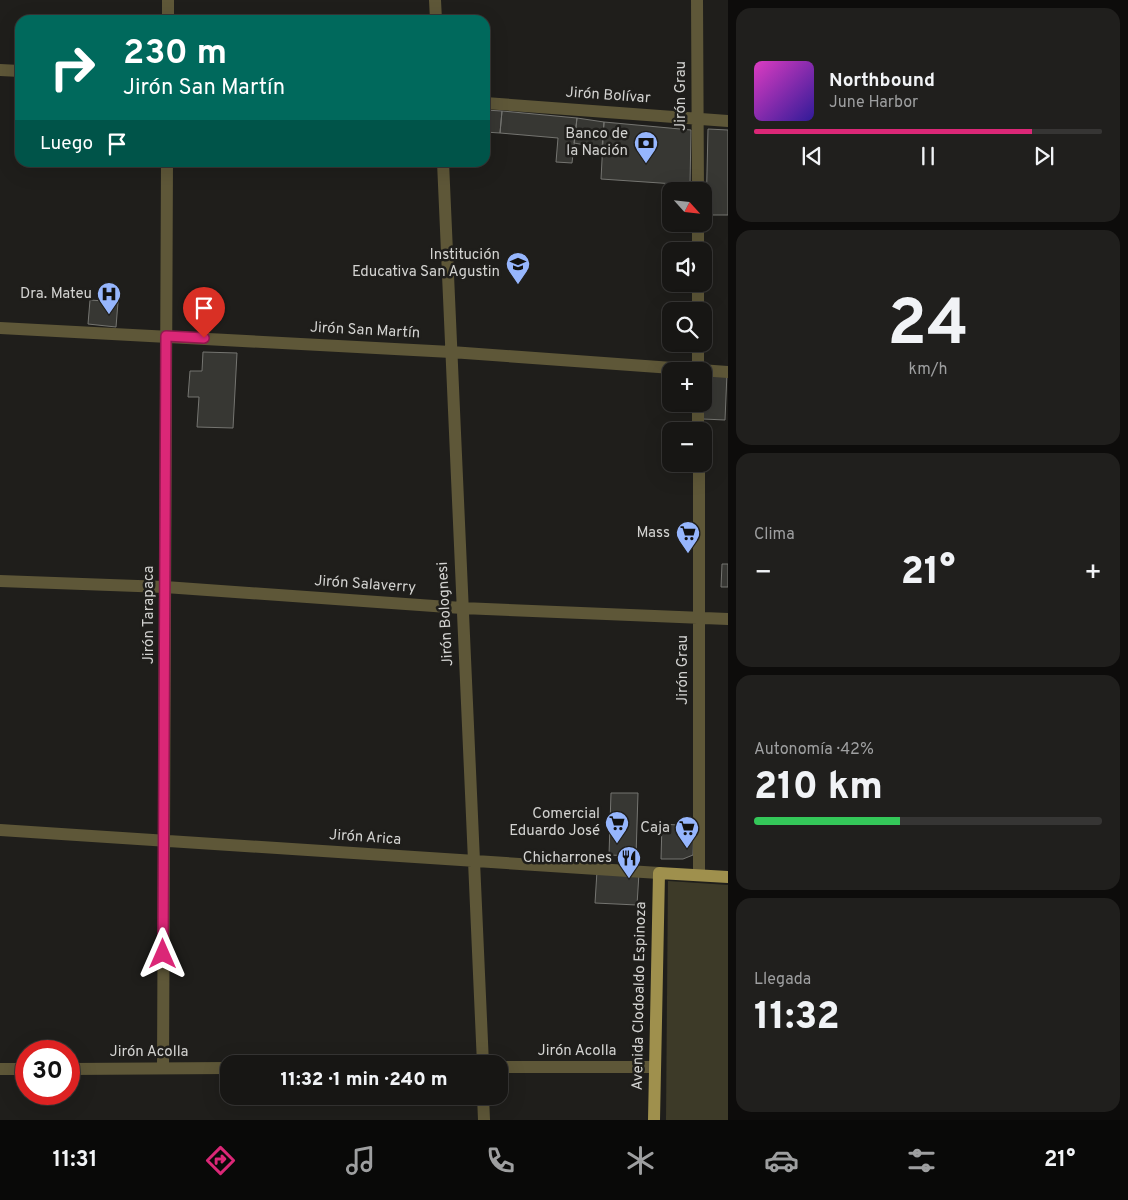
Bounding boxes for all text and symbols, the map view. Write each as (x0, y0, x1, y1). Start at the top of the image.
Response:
text: 230 m (123, 32, 227, 76)
icon: right (40, 35, 105, 100)
street label: Jirón Grau (672, 61, 691, 131)
text: Northbound (829, 69, 935, 93)
text: Jirón San Martín (123, 75, 285, 102)
street label: Jirón Bolívar (565, 84, 651, 108)
text: June Harbor (829, 93, 918, 113)
place label: Banco de la Nación (565, 125, 628, 161)
icon: arrive (103, 130, 131, 158)
bank icon: Banco de la Nación (633, 130, 659, 164)
text: Luego (40, 132, 93, 156)
icon: previous (798, 142, 826, 170)
icon: pause (914, 142, 942, 170)
icon: next (1030, 142, 1058, 170)
north arrow (662, 182, 712, 232)
map controls (662, 182, 712, 472)
button: sound (662, 242, 712, 292)
place label: Institución Educativa San Agustin (352, 246, 500, 282)
school or university icon: Institución Educativa San Agustin (505, 251, 531, 285)
hospital icon: Dra. Mateu (96, 281, 122, 315)
place label: Dra. Mateu (20, 285, 92, 304)
text: 24 (887, 286, 969, 368)
pin (183, 287, 225, 338)
icon: arrive (190, 294, 218, 322)
button: search (662, 302, 712, 352)
street label: Jirón San Martín (309, 319, 421, 343)
text: km/h (909, 360, 947, 380)
button: + (662, 362, 712, 412)
button: − (662, 422, 712, 472)
supermarket icon: Mass (675, 520, 701, 554)
place label: Mass (636, 524, 670, 543)
text: Clima (754, 525, 795, 545)
text: 21° (901, 549, 955, 598)
text: − (754, 556, 772, 592)
text: + (1084, 556, 1102, 592)
street label: Jirón Bolognesi (434, 561, 458, 667)
street label: Jirón Tarapaca (140, 566, 159, 664)
street label: Jirón Salaverry (313, 572, 417, 598)
street label: Jirón Grau (674, 635, 693, 705)
text: Autonomía · 42% (754, 740, 874, 760)
text: 210 km (754, 764, 883, 813)
place label: Comercial Eduardo José (509, 805, 600, 841)
supermarket icon: Comercial Eduardo José (604, 810, 630, 844)
supermarket icon: Caja (674, 815, 700, 849)
place label: Caja (640, 819, 670, 838)
street label: Jirón Arica (328, 826, 402, 850)
restaurant icon: Chicharrones (616, 845, 642, 879)
place label: Chicharrones (523, 849, 612, 868)
street label: Avenida Clodoaldo Espinoza (629, 901, 651, 1091)
position arrow (136, 927, 188, 979)
text: Llegada (754, 970, 811, 990)
text: 11:32 (754, 994, 840, 1043)
speed limit sign: 30 (15, 1040, 80, 1105)
street label: Jirón Acolla (538, 1042, 616, 1061)
street label: Jirón Acolla (110, 1043, 188, 1062)
text: 11:32 · 1 min · 240 m (281, 1068, 448, 1092)
icon: directions (203, 1143, 238, 1178)
icon: music (343, 1143, 378, 1178)
icon: phone (483, 1143, 518, 1178)
icon: climate (623, 1143, 658, 1178)
icon: car (764, 1143, 799, 1178)
icon: filters (904, 1143, 939, 1178)
text: 11:31 (53, 1147, 98, 1174)
text: 21° (1044, 1147, 1075, 1174)

